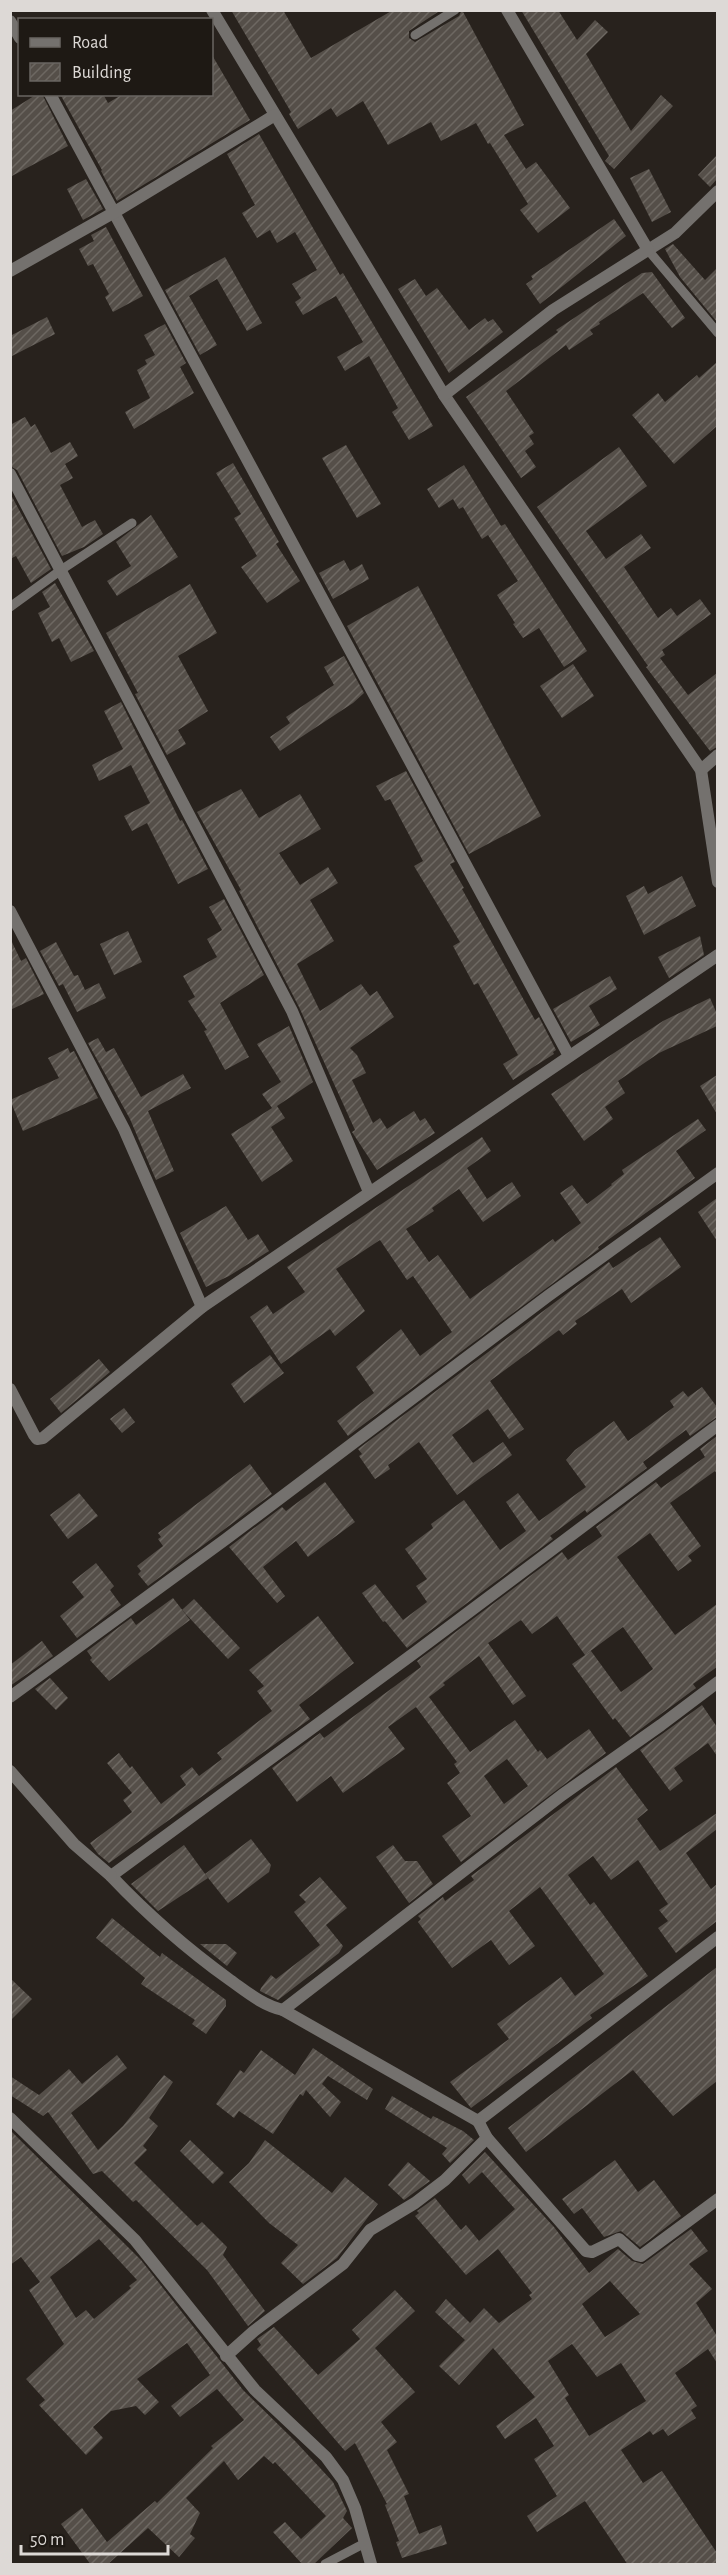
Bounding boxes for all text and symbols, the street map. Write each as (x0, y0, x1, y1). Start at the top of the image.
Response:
legend (18, 18, 213, 96)
text: Road (72, 34, 108, 52)
text: Building (72, 64, 132, 82)
scale bar (21, 2518, 168, 2556)
text: 50 m (30, 2531, 64, 2549)

